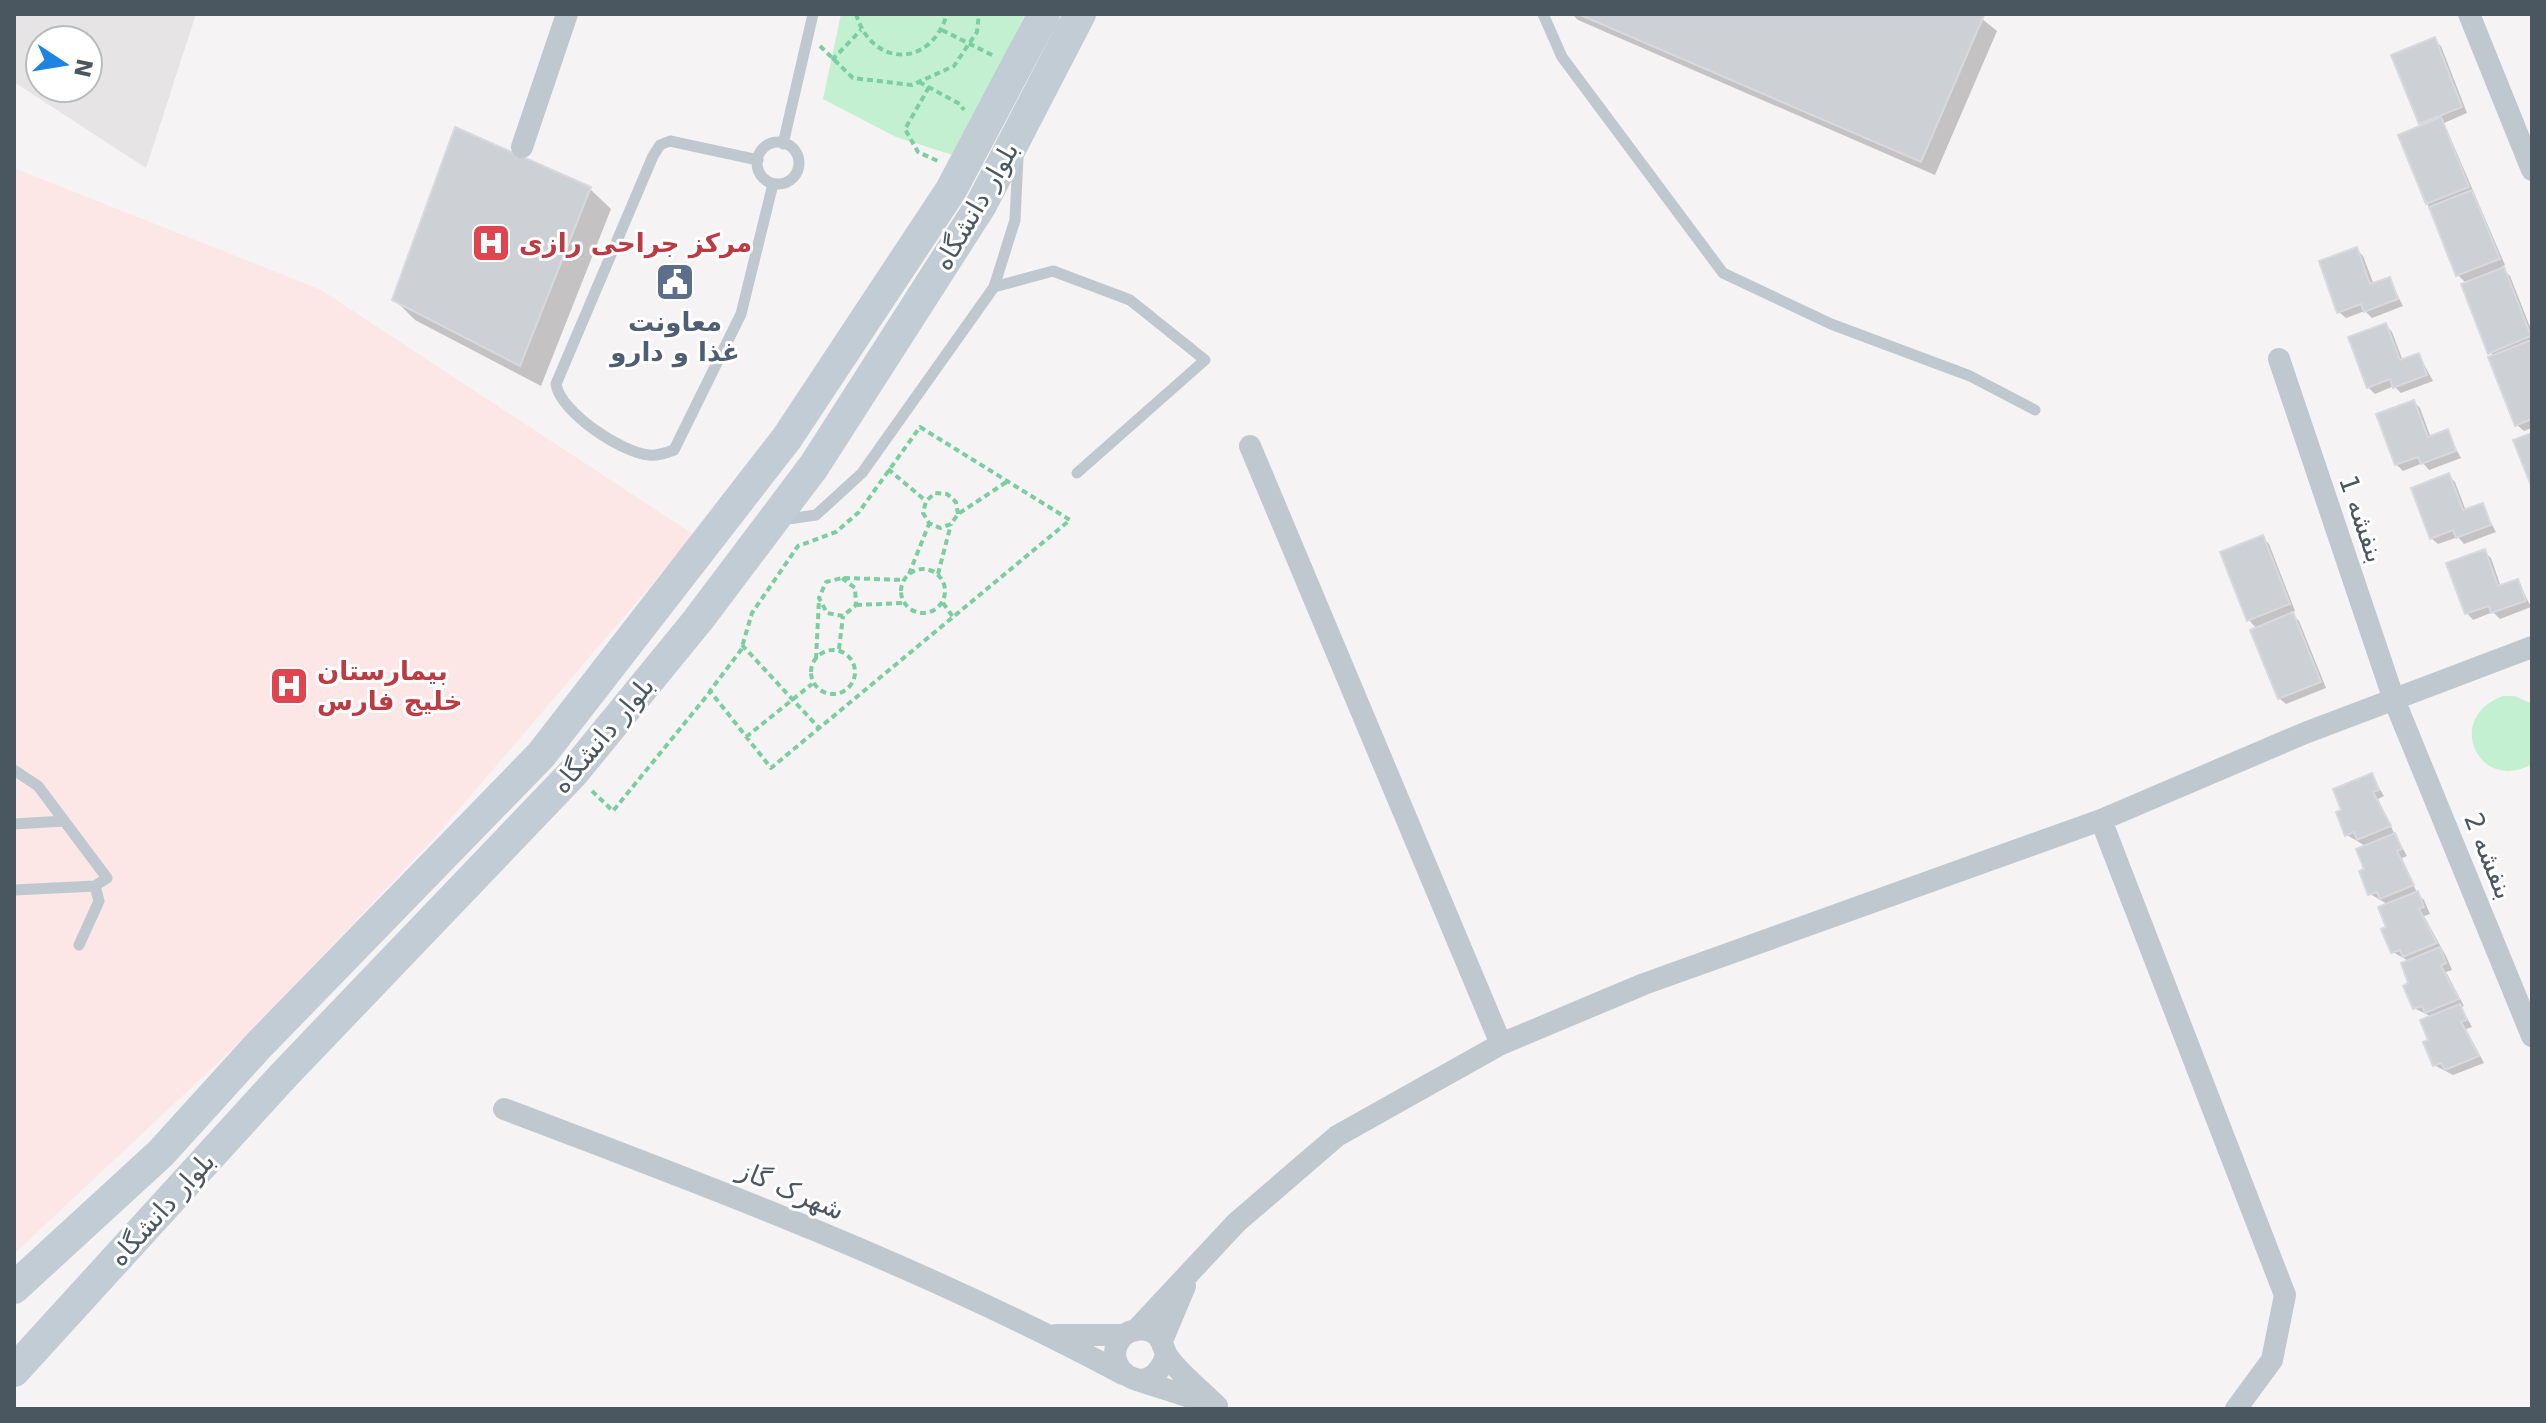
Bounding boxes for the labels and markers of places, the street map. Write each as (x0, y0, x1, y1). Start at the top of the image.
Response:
hospital icon: مرکز جراحی رازی (470, 222, 512, 264)
place label: مرکز جراحی رازی (519, 228, 752, 259)
public building icon: معاونت غذا و دارو (654, 261, 696, 303)
place label: معاونت غذا و دارو (608, 307, 740, 368)
place label: بیمارستان خلیج فارس (317, 656, 462, 717)
hospital icon: بیمارستان خلیج فارس (268, 665, 310, 707)

